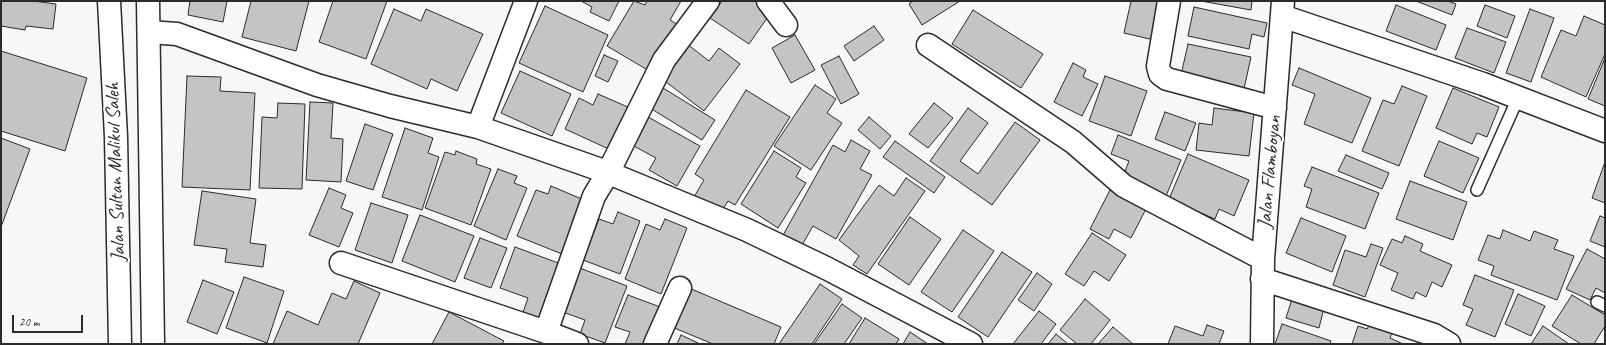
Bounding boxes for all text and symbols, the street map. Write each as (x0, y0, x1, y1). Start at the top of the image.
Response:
street label: Jalan Sultan Malikul Saleh (101, 82, 131, 262)
street label: Jalan Flamboyan (1253, 114, 1287, 230)
scale bar (14, 307, 85, 333)
text: 20 m (19, 314, 39, 330)

